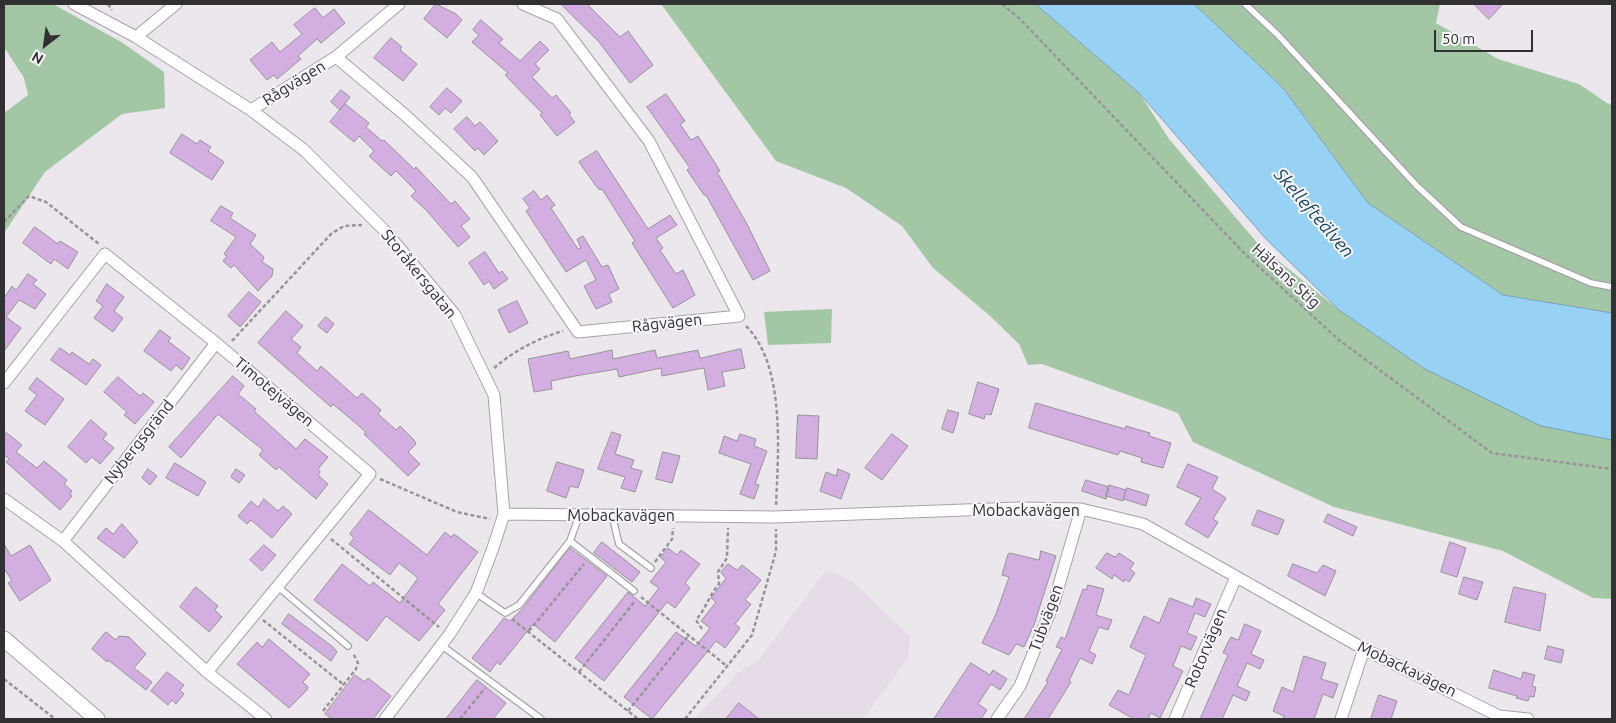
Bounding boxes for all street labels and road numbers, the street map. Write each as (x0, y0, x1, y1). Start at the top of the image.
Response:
street label: Rågvägen (259, 56, 329, 110)
street label: Storåkersgatan (377, 226, 461, 322)
street label: Hälsans Stig (1248, 240, 1324, 312)
street label: Rågvägen (631, 310, 703, 336)
street label: Timotejvägen (230, 353, 318, 431)
street label: Nybergsgränd (100, 396, 178, 488)
street label: Mobackavägen (972, 501, 1080, 521)
street label: Mobackavägen (567, 506, 675, 526)
street label: Tubvägen (1025, 582, 1067, 654)
street label: Rotorvägen (1181, 605, 1231, 691)
street label: Mobackavägen (1354, 637, 1460, 701)

